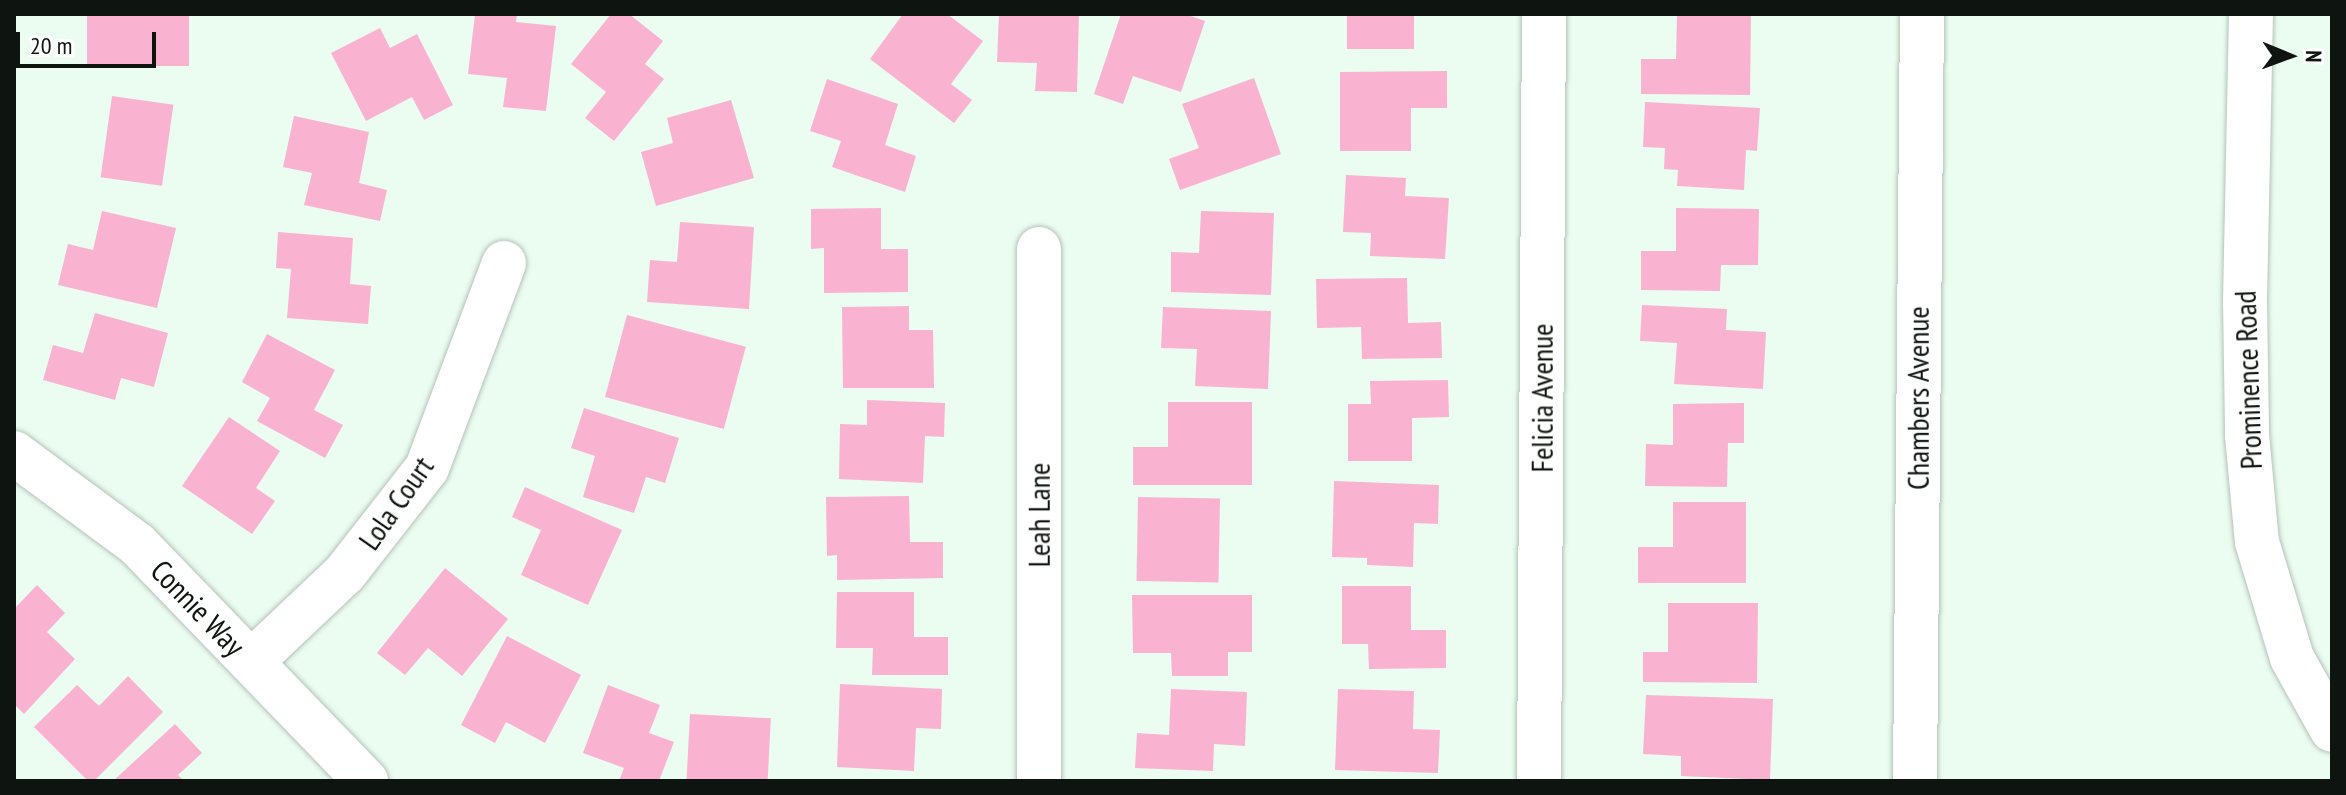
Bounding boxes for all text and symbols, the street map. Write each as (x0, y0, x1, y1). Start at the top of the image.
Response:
scale bar (20, 16, 160, 66)
north arrow (2250, 16, 2330, 96)
text: 20 m (30, 30, 72, 61)
text: N (2300, 50, 2328, 63)
street label: Prominence Road (2227, 290, 2269, 470)
street label: Chambers Avenue (1900, 306, 1936, 490)
street label: Felicia Avenue (1524, 323, 1560, 473)
street label: Lola Court (351, 449, 441, 557)
street label: Leah Lane (1021, 463, 1057, 567)
street label: Connie Way (143, 552, 253, 664)

